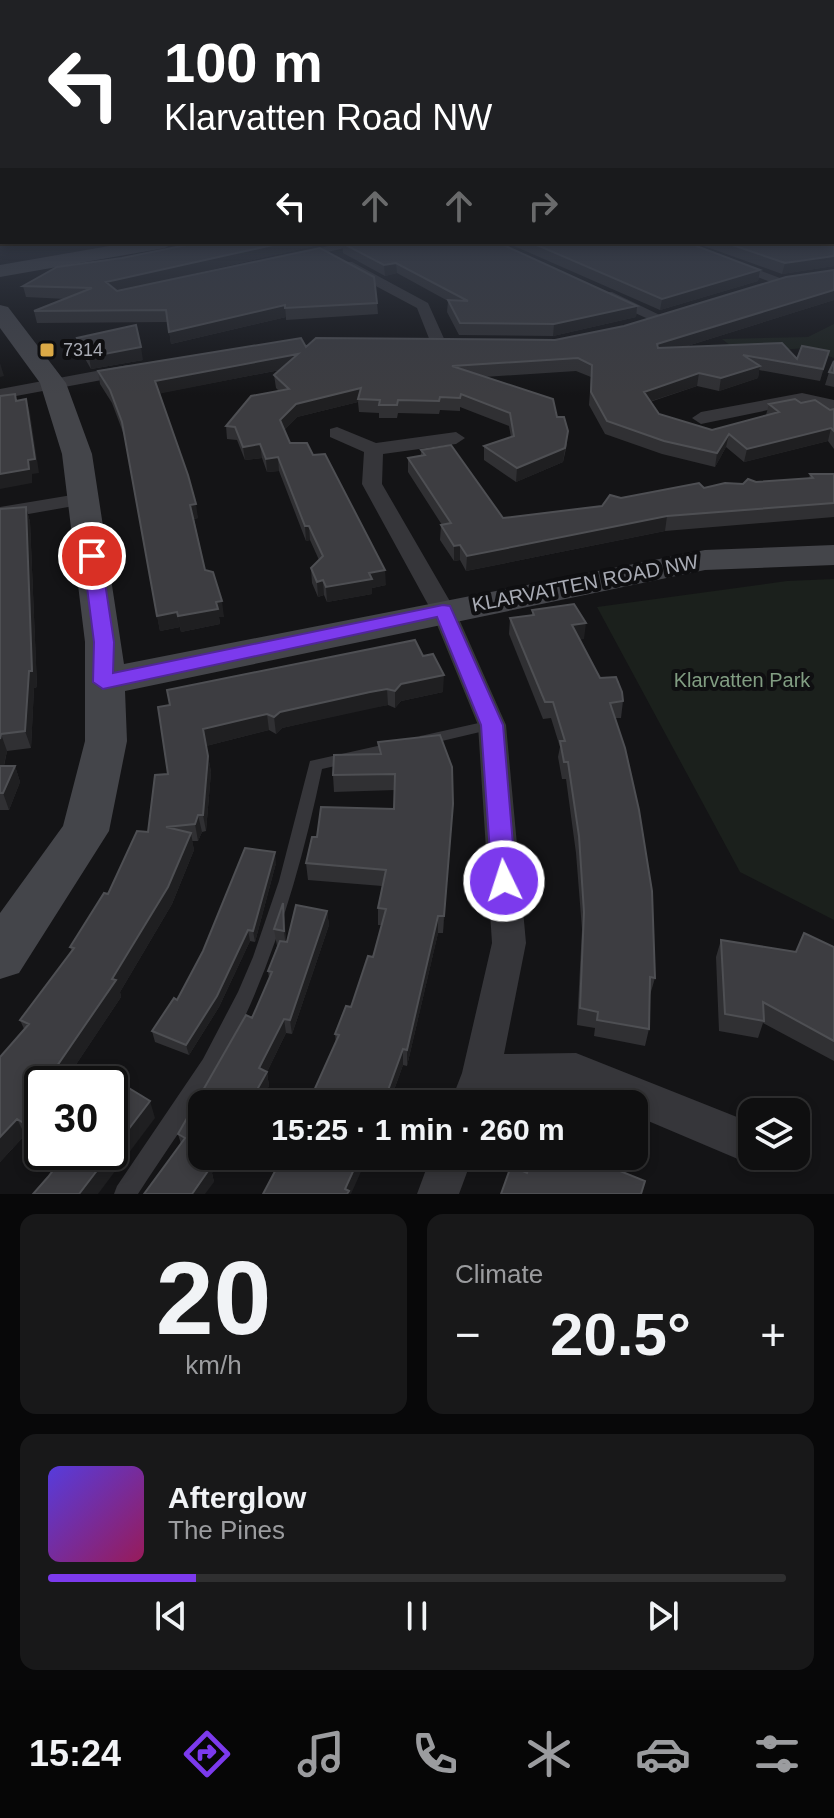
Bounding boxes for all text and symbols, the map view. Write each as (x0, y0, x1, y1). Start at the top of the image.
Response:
text: 100 m (164, 31, 323, 94)
icon: left (32, 32, 136, 136)
text: Klarvatten Road NW (164, 97, 492, 138)
icon: left (269, 184, 313, 228)
icon: ahead (353, 184, 397, 228)
icon: ahead (437, 184, 481, 228)
icon: right (521, 184, 565, 228)
place label: 7314 (63, 340, 103, 360)
marker: 7314 (38, 341, 56, 359)
pin (58, 522, 126, 590)
icon: arrive (70, 534, 114, 578)
street label: KLARVATTEN ROAD NW (470, 550, 700, 616)
park label: Klarvatten Park (674, 669, 811, 691)
position arrow (462, 839, 546, 923)
speed limit sign: 30 (24, 1066, 128, 1170)
map controls (738, 1098, 810, 1170)
button: layers (738, 1098, 810, 1170)
text: 15:25 · 1 min · 260 m (271, 1113, 565, 1146)
text: 20 (156, 1240, 271, 1356)
text: Climate (455, 1259, 543, 1289)
text: 20.5° (550, 1301, 691, 1368)
text: − (455, 1310, 481, 1359)
text: + (760, 1310, 786, 1359)
text: km/h (185, 1350, 242, 1380)
text: Afterglow (168, 1481, 306, 1514)
text: The Pines (168, 1515, 285, 1545)
icon: previous (149, 1594, 193, 1638)
icon: pause (395, 1594, 439, 1638)
icon: next (641, 1594, 685, 1638)
icon: directions (179, 1726, 235, 1782)
icon: music (293, 1726, 349, 1782)
icon: phone (407, 1726, 463, 1782)
icon: climate (521, 1726, 577, 1782)
icon: car (635, 1726, 691, 1782)
icon: filters (749, 1726, 805, 1782)
text: 15:24 (29, 1733, 121, 1774)

